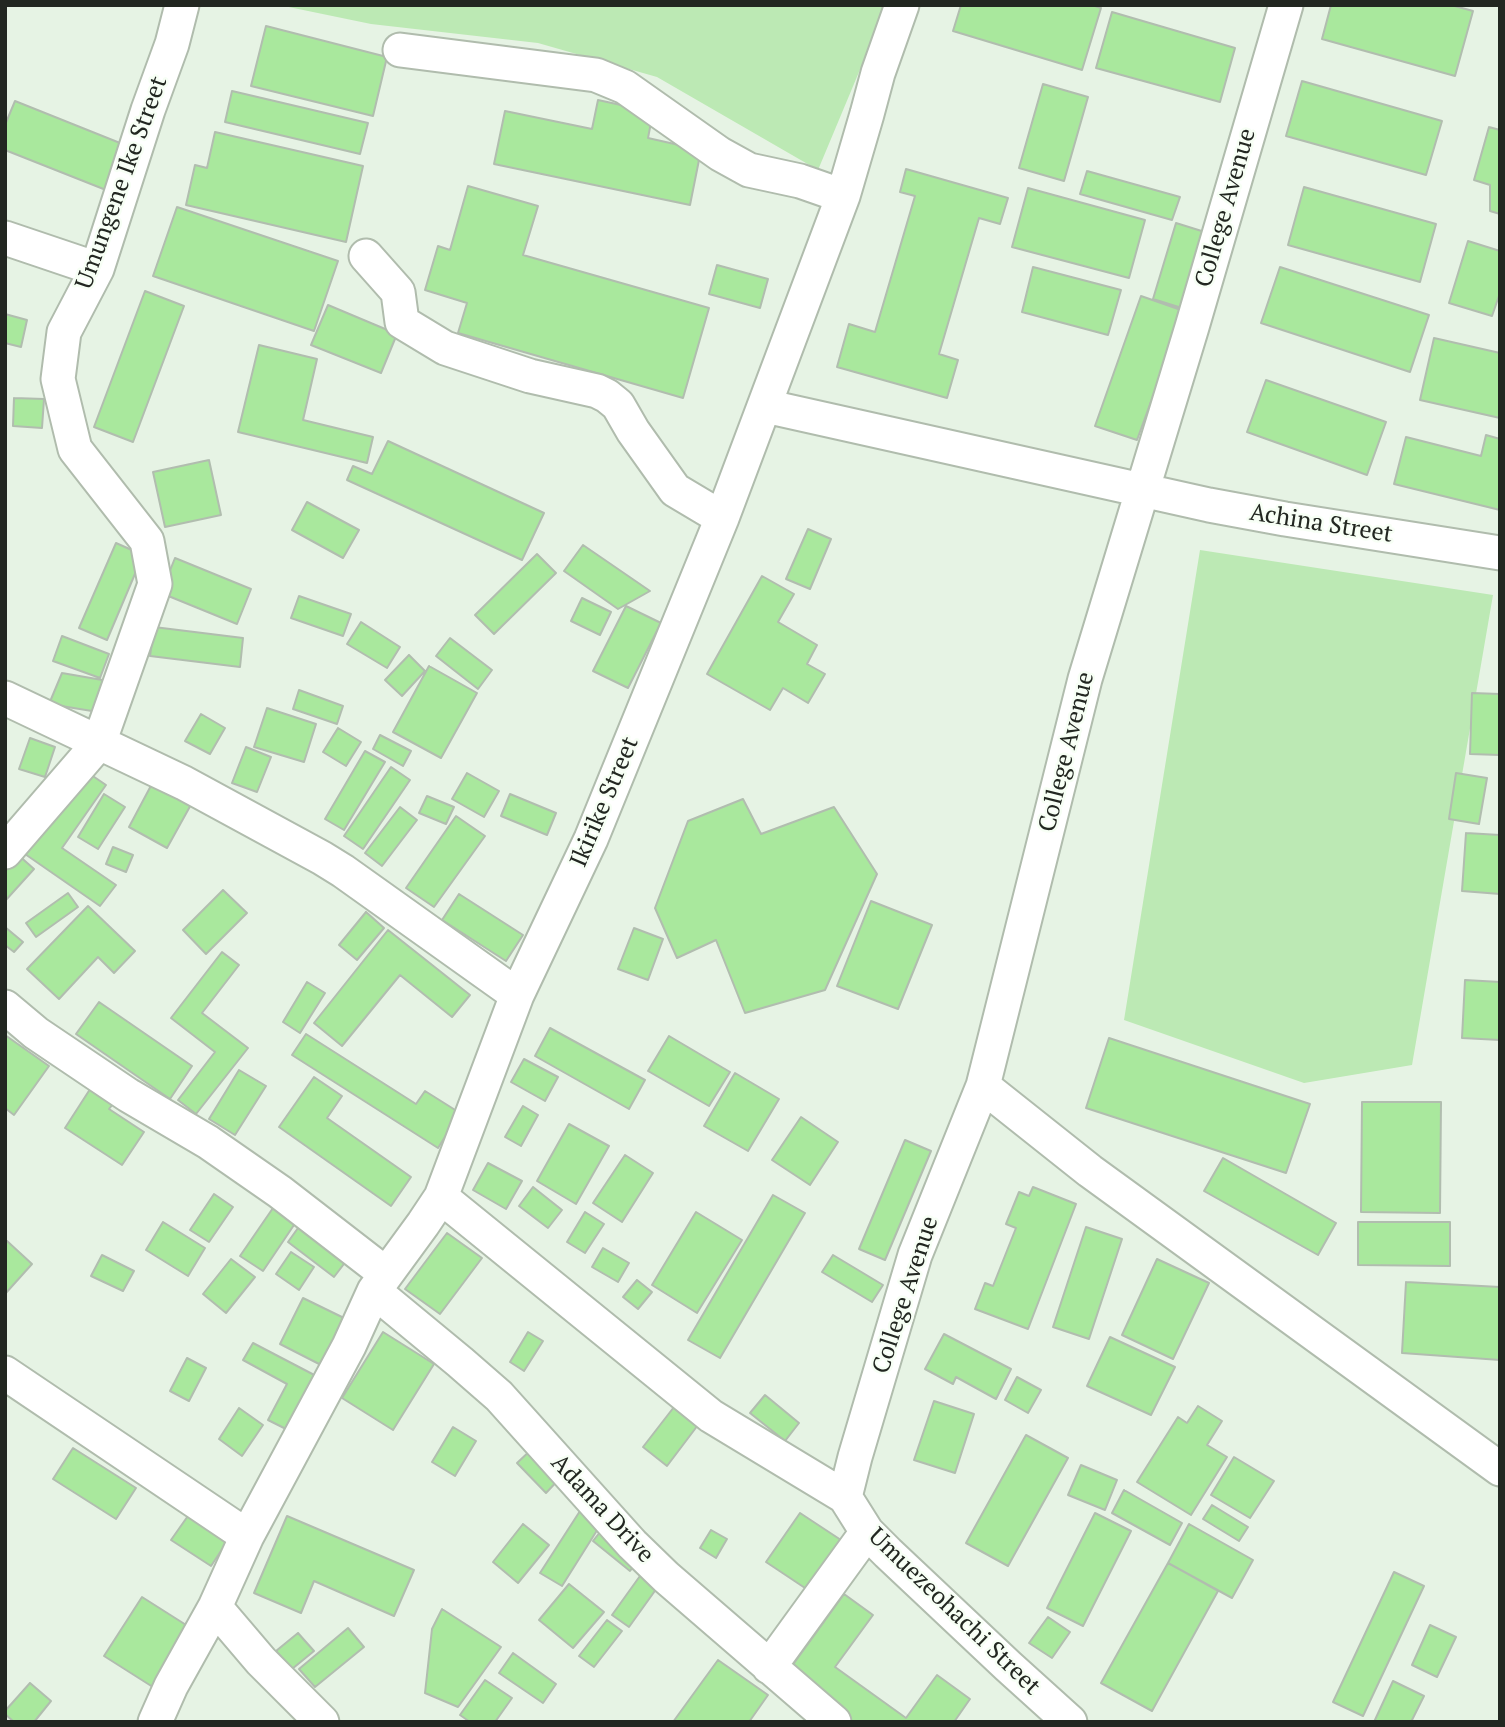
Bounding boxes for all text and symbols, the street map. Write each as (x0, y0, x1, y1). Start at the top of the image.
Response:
street label: Umungene Ike Street (70, 73, 174, 293)
street label: College Avenue (1190, 125, 1262, 291)
street label: Achina Street (1248, 498, 1394, 550)
street label: College Avenue (1033, 669, 1101, 835)
street label: Ikirike Street (565, 733, 645, 871)
street label: College Avenue (867, 1213, 945, 1377)
street label: Adama Drive (545, 1449, 659, 1569)
street label: Umuezeohachi Street (862, 1523, 1046, 1701)

